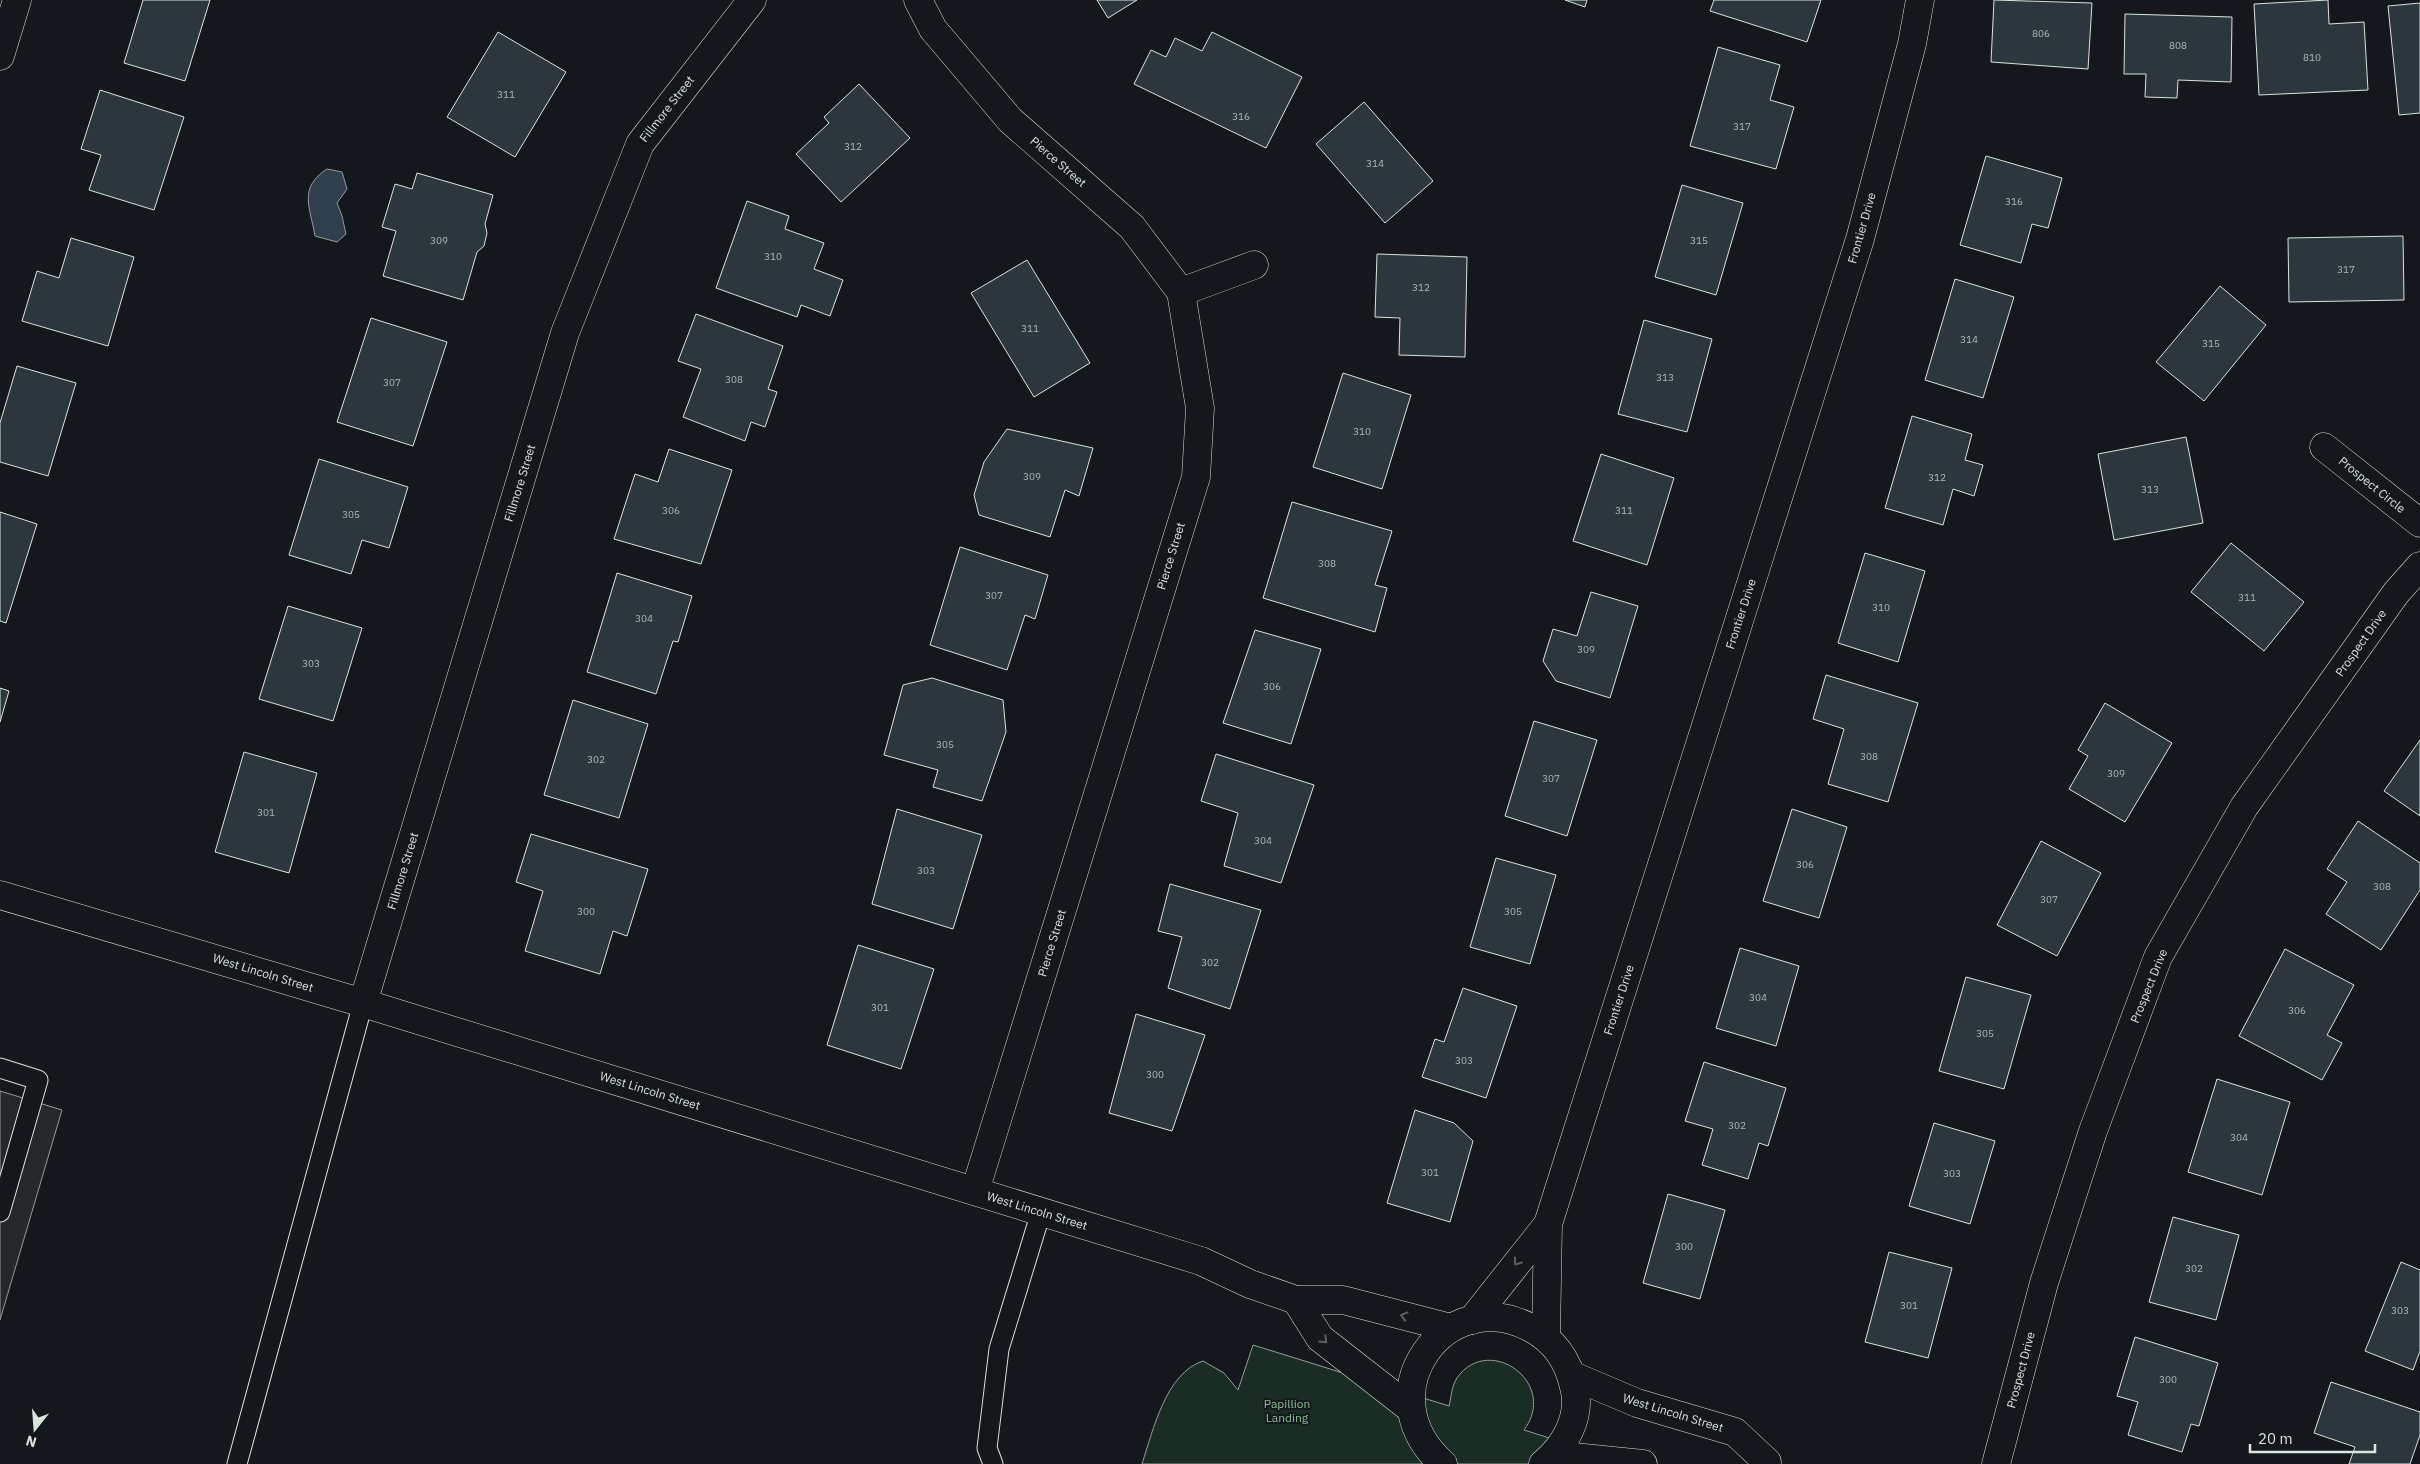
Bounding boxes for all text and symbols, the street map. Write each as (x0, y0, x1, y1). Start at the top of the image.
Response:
house number: 806 (2032, 27, 2050, 40)
house number: 808 (2169, 39, 2187, 52)
house number: 810 (2303, 51, 2321, 64)
street label: Fillmore Street (636, 73, 697, 145)
house number: 311 (497, 88, 515, 101)
house number: 316 (1232, 110, 1250, 123)
house number: 317 (1733, 120, 1751, 133)
street label: Pierce Street (1027, 133, 1089, 190)
house number: 312 (844, 140, 862, 153)
house number: 314 (1366, 157, 1384, 170)
street label: Frontier Drive (1844, 190, 1879, 265)
house number: 316 (2005, 195, 2023, 208)
house number: 309 (430, 234, 448, 247)
house number: 315 (1690, 234, 1708, 247)
house number: 310 (764, 250, 782, 263)
house number: 317 (2337, 263, 2355, 276)
house number: 312 (1412, 281, 1430, 294)
house number: 311 (1021, 322, 1039, 335)
house number: 314 (1960, 333, 1978, 346)
house number: 315 (2202, 337, 2220, 350)
house number: 313 (1656, 371, 1674, 384)
house number: 308 (725, 373, 743, 386)
house number: 307 (383, 376, 401, 389)
house number: 310 (1353, 425, 1371, 438)
street label: Fillmore Street (501, 442, 538, 523)
street label: Prospect Circle (2336, 453, 2409, 516)
house number: 309 (1023, 470, 1041, 483)
house number: 312 (1928, 471, 1946, 484)
house number: 313 (2141, 483, 2159, 496)
house number: 306 (662, 504, 680, 517)
house number: 311 (1615, 504, 1633, 517)
house number: 305 (342, 508, 360, 521)
street label: Pierce Street (1153, 520, 1188, 591)
house number: 308 (1318, 557, 1336, 570)
street label: Frontier Drive (1722, 576, 1759, 651)
house number: 307 (985, 589, 1003, 602)
house number: 311 (2238, 591, 2256, 604)
house number: 310 (1872, 601, 1890, 614)
street label: Prospect Drive (2332, 606, 2389, 679)
house number: 304 (635, 612, 653, 625)
house number: 309 (1577, 643, 1595, 656)
house number: 303 (302, 657, 320, 670)
house number: 306 (1263, 680, 1281, 693)
house number: 305 (936, 738, 954, 751)
house number: 308 (1860, 750, 1878, 763)
house number: 302 (587, 753, 605, 766)
house number: 309 (2107, 767, 2125, 780)
house number: 307 (1542, 772, 1560, 785)
house number: 301 (257, 806, 275, 819)
street label: Fillmore Street (384, 830, 421, 911)
house number: 304 (1254, 834, 1272, 847)
house number: 306 (1796, 858, 1814, 871)
house number: 303 (917, 864, 935, 877)
house number: 308 (2373, 880, 2391, 893)
house number: 307 (2040, 893, 2058, 906)
house number: 300 (577, 905, 595, 918)
house number: 305 (1504, 905, 1522, 918)
street label: Pierce Street (1034, 907, 1069, 978)
street label: Prospect Drive (2127, 946, 2170, 1025)
street label: West Lincoln Street (211, 950, 315, 995)
house number: 302 (1201, 956, 1219, 969)
street label: Frontier Drive (1600, 962, 1637, 1037)
house number: 304 (1749, 991, 1767, 1004)
house number: 301 (871, 1001, 889, 1014)
house number: 306 (2288, 1004, 2306, 1017)
house number: 305 (1976, 1027, 1994, 1040)
house number: 303 (1455, 1054, 1473, 1067)
street label: West Lincoln Street (598, 1068, 702, 1113)
house number: 300 (1146, 1068, 1164, 1081)
house number: 302 (1728, 1119, 1746, 1132)
house number: 304 (2230, 1131, 2248, 1144)
house number: 301 (1421, 1166, 1439, 1179)
house number: 303 (1943, 1167, 1961, 1180)
street label: West Lincoln Street (985, 1188, 1089, 1233)
house number: 300 (1675, 1240, 1693, 1253)
one-way arrow (1514, 1256, 1522, 1265)
house number: 302 (2185, 1262, 2203, 1275)
house number: 301 (1900, 1299, 1918, 1312)
house number: 303 (2391, 1304, 2409, 1317)
one-way arrow (1400, 1311, 1408, 1321)
street label: Prospect Drive (2003, 1330, 2038, 1410)
one-way arrow (1318, 1334, 1327, 1343)
house number: 300 (2159, 1373, 2177, 1386)
street label: West Lincoln Street (1621, 1390, 1725, 1435)
park label: Papillion Landing (1264, 1396, 1310, 1425)
north arrow (10, 1404, 60, 1454)
scale bar (2250, 1422, 2375, 1454)
text: 20 m (2258, 1429, 2293, 1448)
text: N (24, 1431, 39, 1452)

